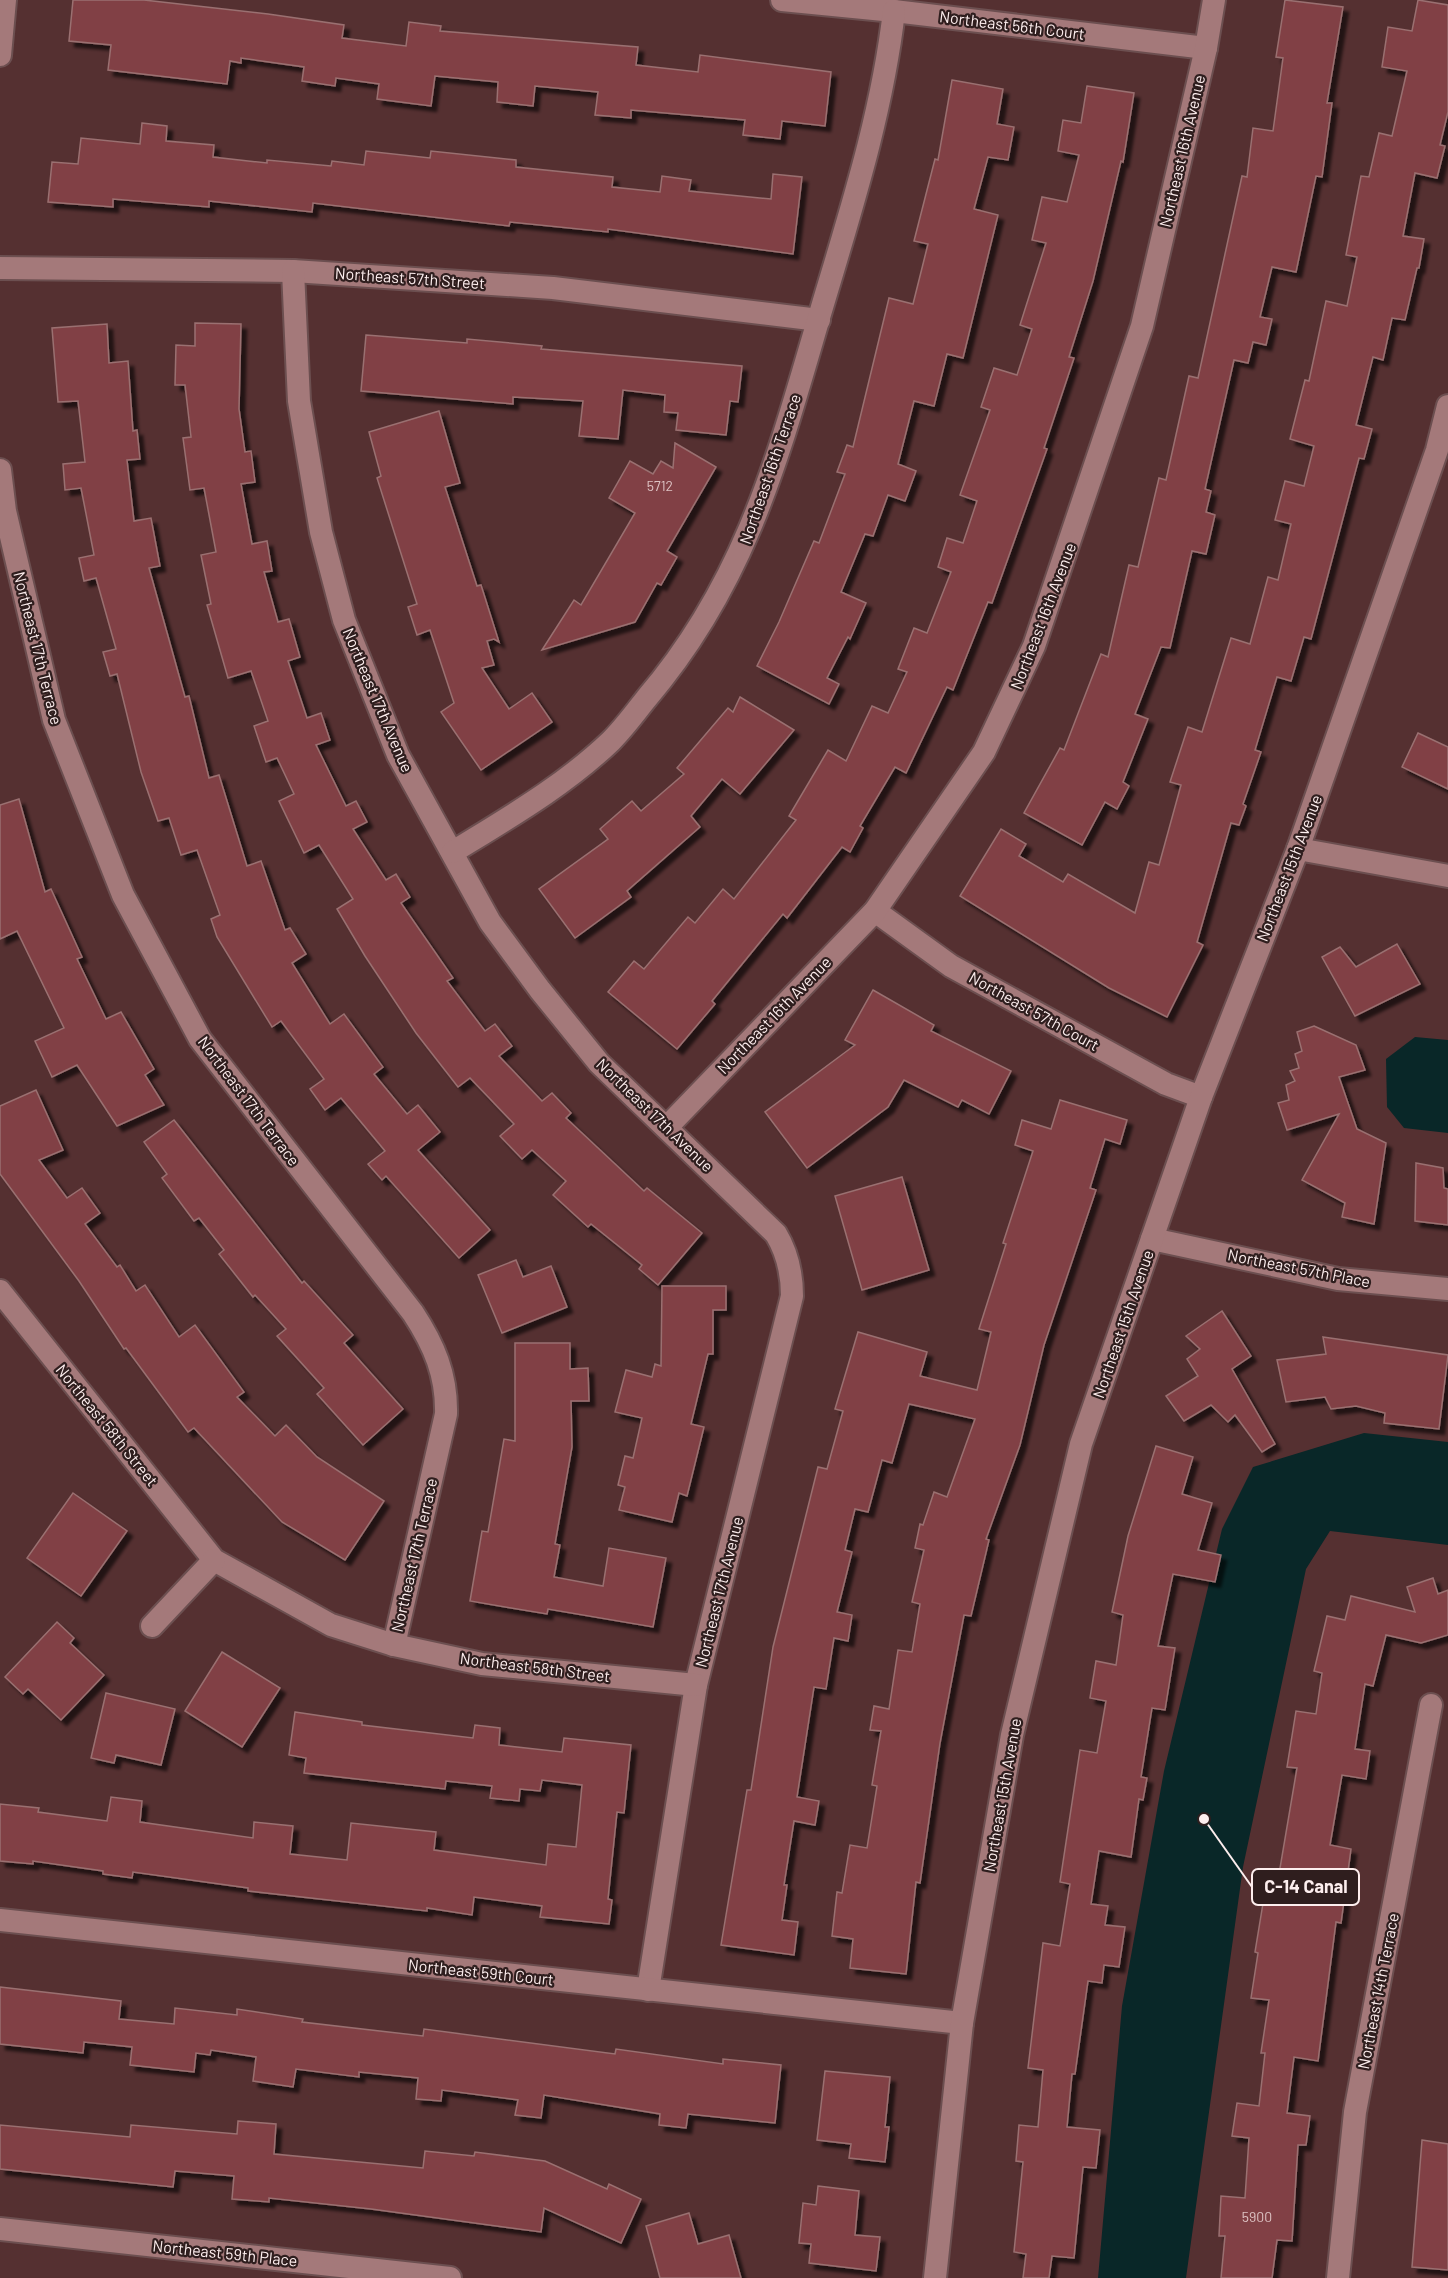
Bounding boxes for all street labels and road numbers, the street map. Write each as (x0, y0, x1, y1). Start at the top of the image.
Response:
street label: Northeast 56th Court (938, 6, 1086, 43)
street label: Northeast 16th Avenue (1155, 73, 1208, 229)
street label: Northeast 57th Street (334, 263, 486, 292)
street label: Northeast 16th Terrace (735, 391, 804, 547)
street label: Northeast 16th Avenue (1006, 540, 1079, 692)
street label: Northeast 17th Terrace (10, 569, 67, 726)
street label: Northeast 17th Avenue (339, 625, 417, 775)
street label: Northeast 15th Avenue (1252, 792, 1325, 944)
street label: Northeast 16th Avenue (713, 952, 835, 1077)
street label: Northeast 57th Court (966, 967, 1103, 1054)
street label: Northeast 17th Terrace (195, 1032, 304, 1169)
street label: Northeast 17th Avenue (593, 1054, 718, 1175)
street label: Northeast 57th Place (1226, 1244, 1372, 1291)
street label: Northeast 15th Avenue (1088, 1247, 1157, 1400)
street label: Northeast 58th Street (52, 1360, 162, 1489)
street label: Northeast 17th Terrace (387, 1476, 440, 1634)
street label: Northeast 17th Avenue (691, 1514, 746, 1669)
street label: Northeast 58th Street (459, 1648, 611, 1685)
street label: Northeast 15th Avenue (979, 1717, 1024, 1873)
street label: Northeast 14th Terrace (1353, 1911, 1402, 2070)
street label: Northeast 59th Court (407, 1954, 555, 1989)
street label: Northeast 59th Place (152, 2235, 298, 2270)

